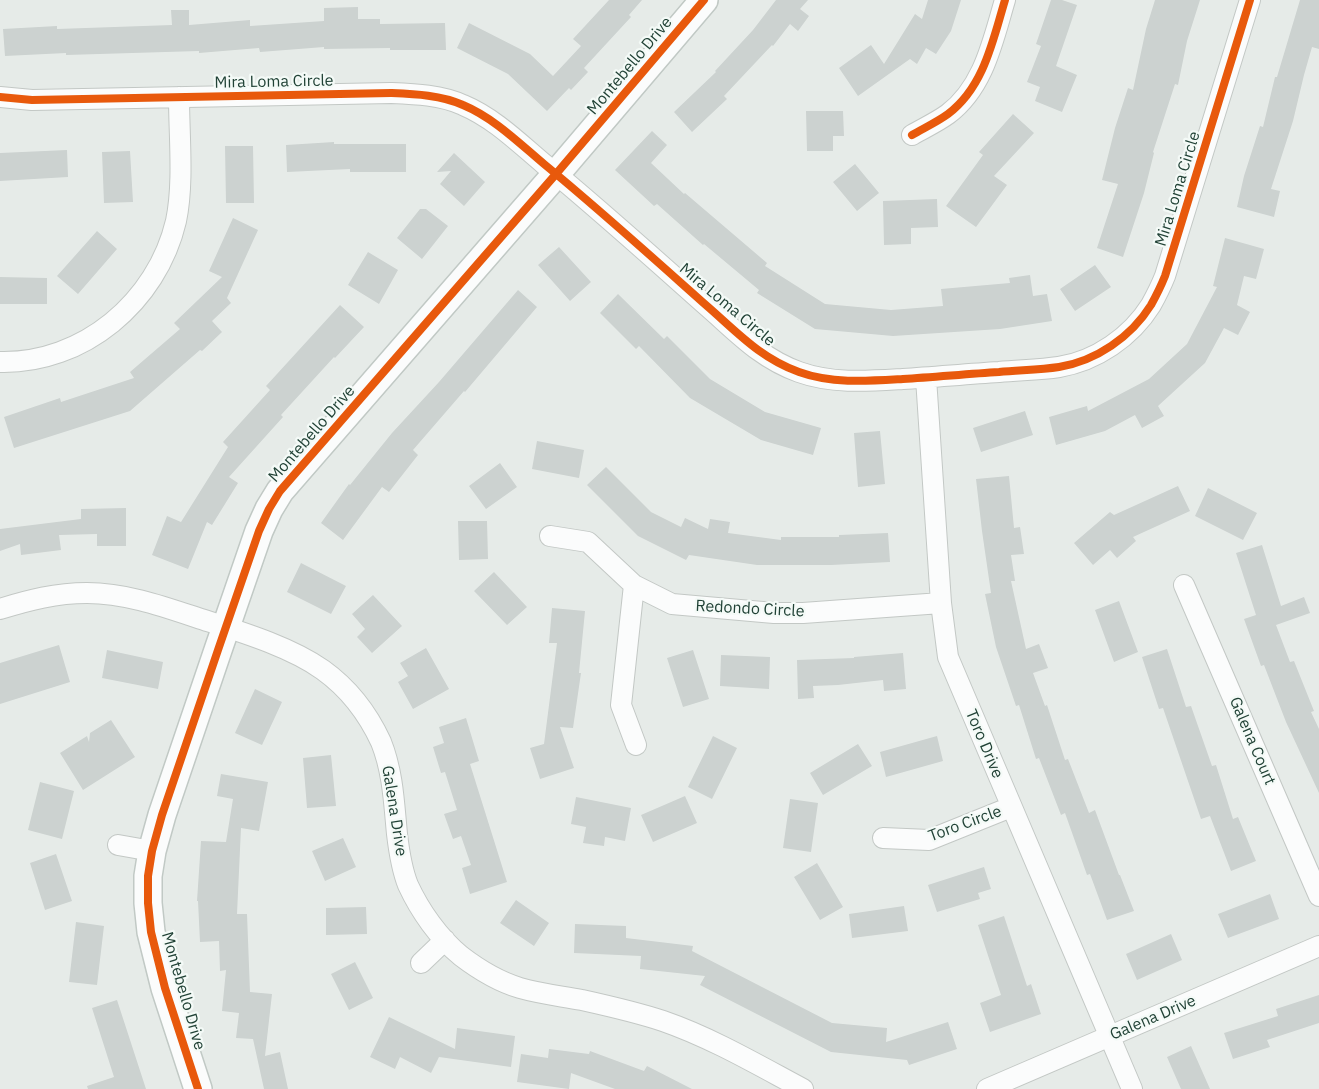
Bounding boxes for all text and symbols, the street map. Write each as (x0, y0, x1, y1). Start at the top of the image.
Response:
street label: Montebello Drive (583, 13, 677, 119)
street label: Mira Loma Circle (214, 71, 334, 93)
street label: Mira Loma Circle (1151, 129, 1205, 249)
street label: Mira Loma Circle (675, 259, 779, 351)
street label: Montebello Drive (265, 382, 359, 486)
street label: Redondo Circle (695, 597, 805, 621)
street label: Galena Court (1225, 694, 1279, 788)
street label: Toro Drive (961, 707, 1007, 781)
street label: Galena Drive (377, 764, 411, 858)
street label: Toro Circle (926, 802, 1004, 846)
street label: Montebello Drive (157, 930, 209, 1052)
street label: Galena Drive (1107, 991, 1199, 1045)

